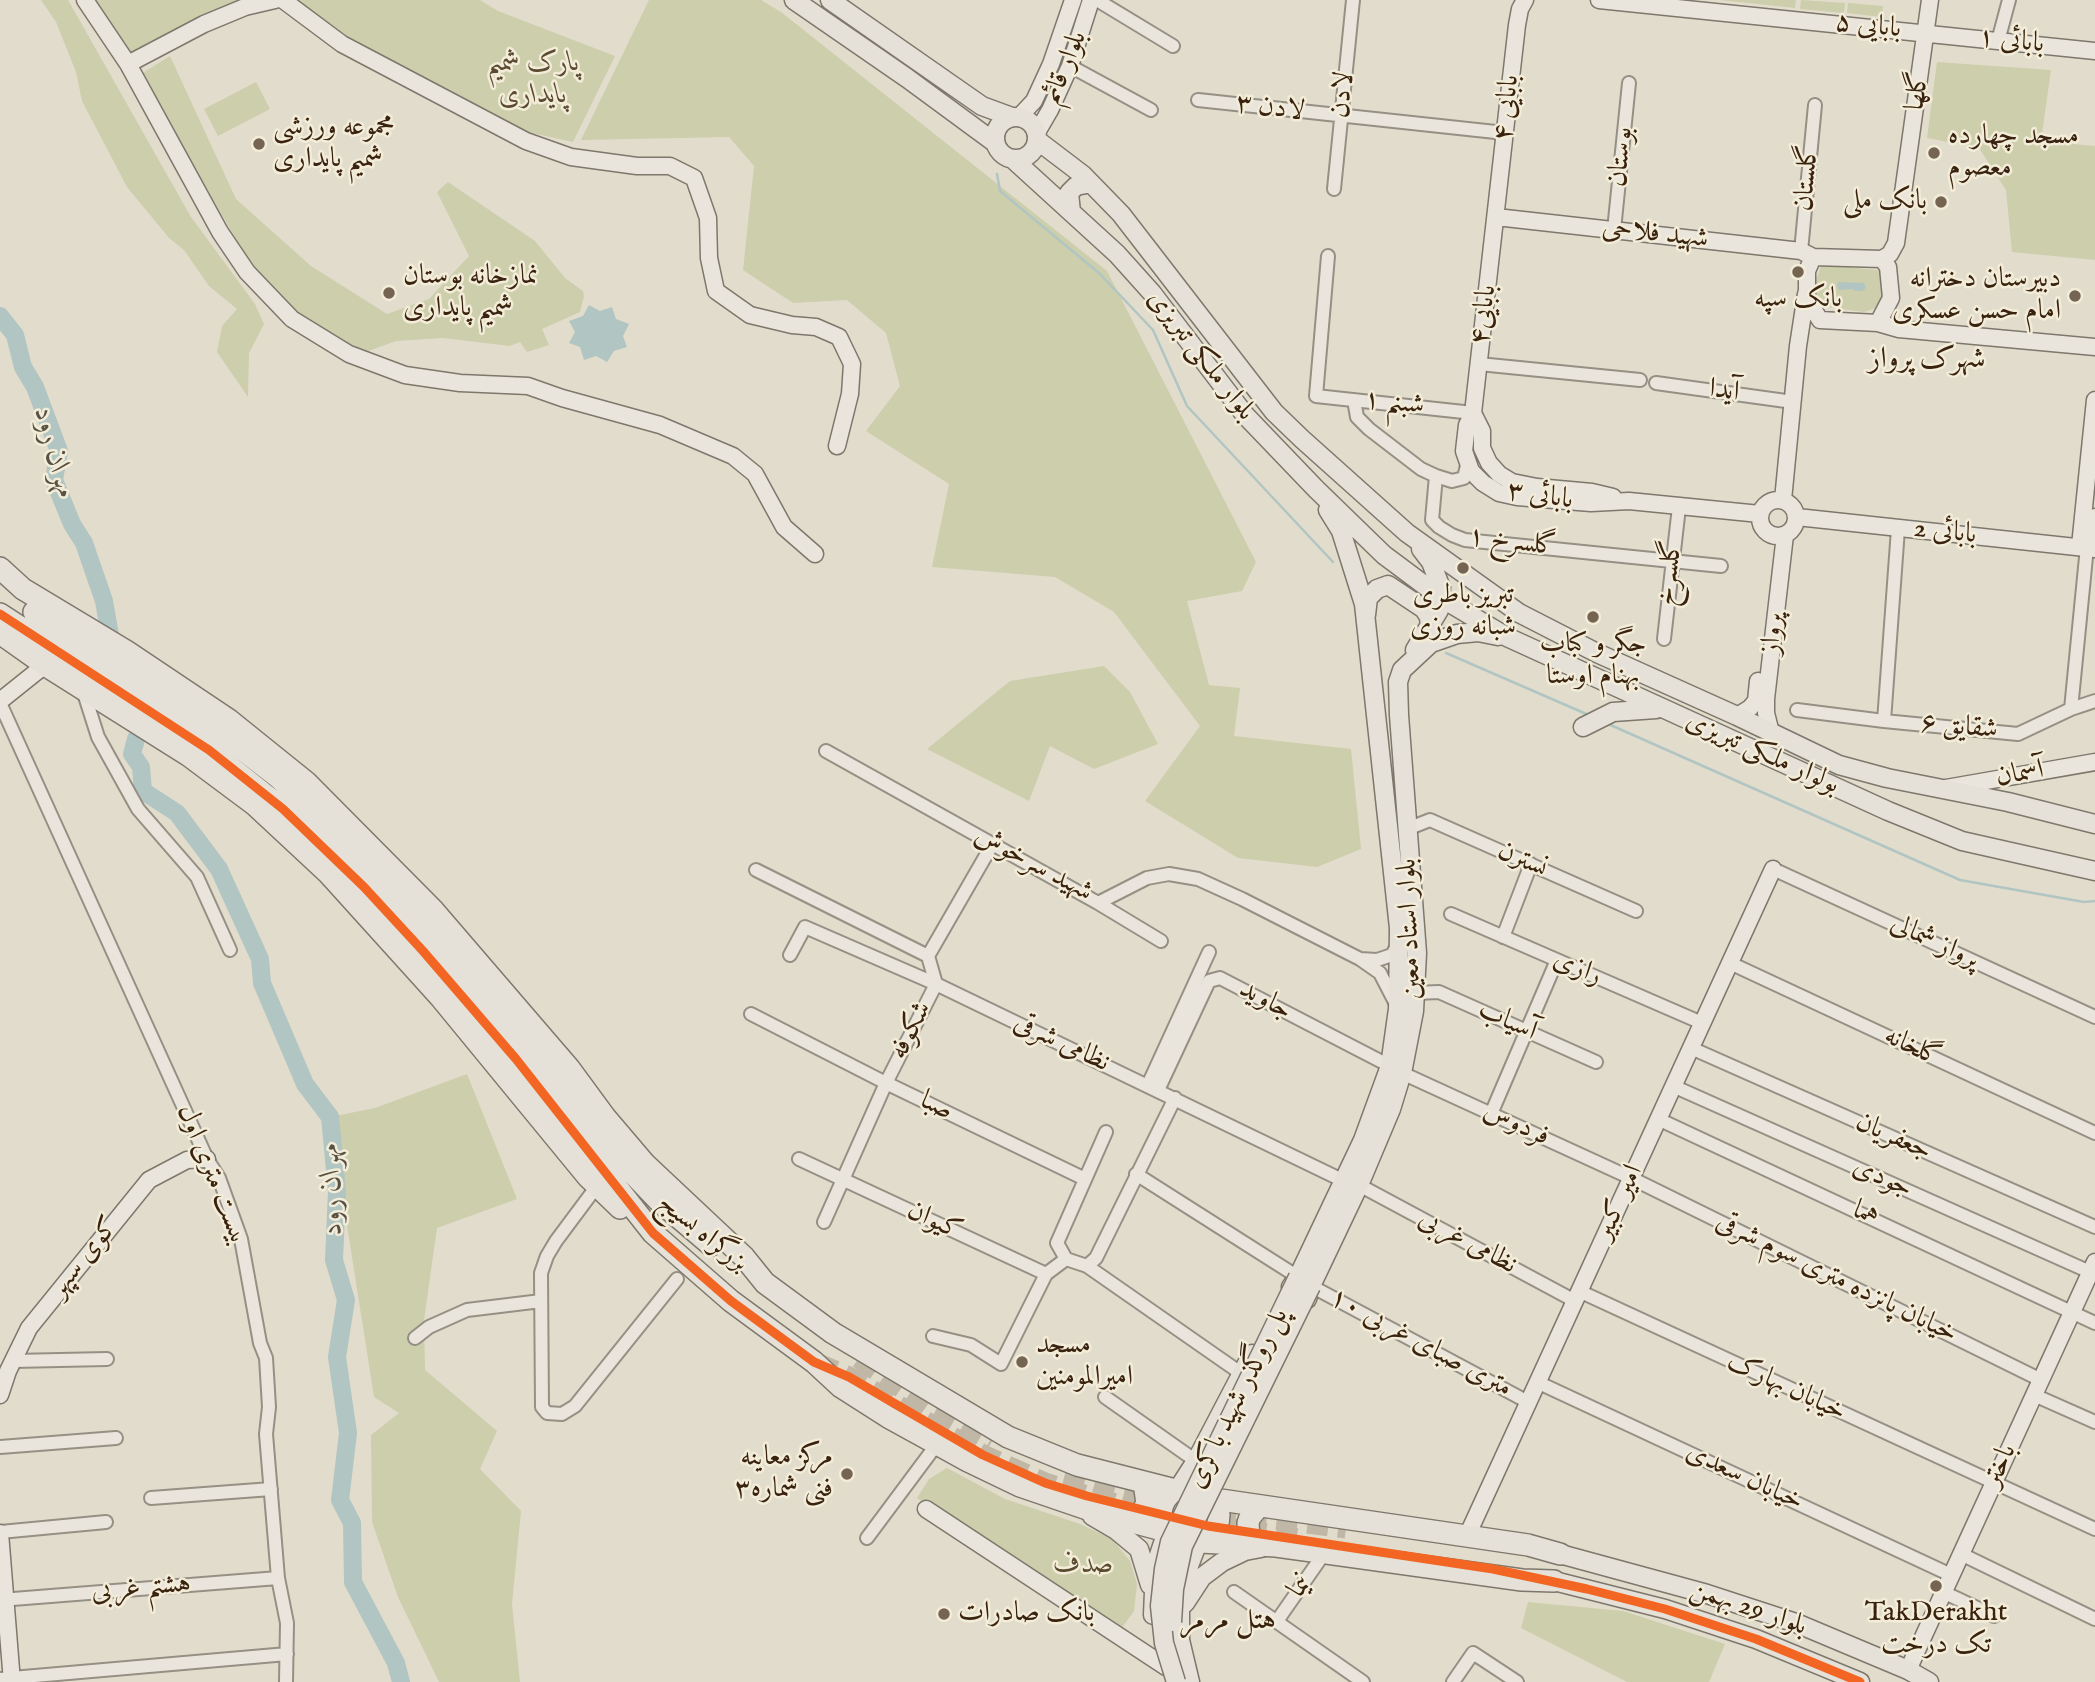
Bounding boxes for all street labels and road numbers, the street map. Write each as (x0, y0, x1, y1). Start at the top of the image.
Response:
street label: ۵ بابایی (1833, 7, 1903, 47)
street label: بابائی ۱ (1976, 22, 2046, 62)
street label: بلوار قائم (1036, 26, 1096, 110)
street label: گلها (1900, 69, 1938, 113)
street label: لادن (1325, 70, 1363, 120)
street label: بابایی ۴ (1488, 73, 1528, 143)
street label: لادن ۳ (1234, 88, 1306, 130)
street label: بوستان (1602, 125, 1642, 189)
street label: گلستان (1788, 143, 1828, 213)
street label: شهید فلاحی (1600, 213, 1710, 257)
street label: بابایی۴ (1465, 283, 1505, 347)
street label: بلوار ملکى تبریزى (1138, 284, 1262, 428)
street label: آیدا (1707, 373, 1741, 411)
street label: شبنم ۱ (1362, 384, 1426, 424)
street label: بابائی ۳ (1505, 476, 1575, 518)
street label: بابائی 2 (1912, 513, 1978, 553)
street label: گلسرخ ۱ (1466, 521, 1558, 565)
street label: گلسرخ (1651, 538, 1691, 608)
street label: پرواز (1755, 611, 1793, 657)
street label: بولوار ملکی تبریزی (1680, 705, 1844, 803)
street label: شقایق ۶ (1919, 708, 1999, 748)
street label: آسمان (1993, 754, 2047, 796)
street label: شهید سرخوش (968, 820, 1098, 910)
street label: نسترن (1492, 835, 1552, 887)
street label: بلوار استاد معین (1392, 858, 1430, 1000)
street label: پرواز شمالی (1884, 908, 1984, 978)
street label: رازی (1548, 944, 1606, 994)
street label: جاوید (1233, 973, 1297, 1029)
street label: آسیاب (1472, 994, 1542, 1050)
street label: شکوفه (883, 996, 941, 1066)
street label: نظامی شرقی (1007, 1007, 1115, 1081)
street label: گلخانه (1878, 1020, 1946, 1076)
street label: صبا (914, 1085, 958, 1129)
street label: فردوس (1477, 1095, 1555, 1155)
street label: بیست متری اول (168, 1100, 254, 1250)
street label: جعفریان (1850, 1106, 1936, 1170)
street label: جودی (1847, 1151, 1917, 1207)
street label: امیر کبیر (1588, 1160, 1652, 1246)
street label: بزرگراه بسیج (650, 1187, 754, 1281)
street label: هما (1847, 1194, 1883, 1236)
street label: کیوان (901, 1195, 967, 1249)
street label: نظامی غربی (1412, 1203, 1522, 1283)
street label: خیابان پانزده متری سوم شرقی (1710, 1206, 1962, 1352)
street label: کوی سپهر (42, 1211, 128, 1305)
street label: ۱۰ متری صبای غربی (1323, 1282, 1517, 1406)
street label: پل روگذر شهید باکری (1181, 1303, 1297, 1495)
street label: خیابان بهارک (1721, 1346, 1851, 1430)
street label: خیابان سعدی (1680, 1436, 1808, 1520)
street label: باختر (1976, 1439, 2026, 1493)
street label: هشتم غربی (90, 1568, 192, 1610)
street label: نیما (1281, 1569, 1321, 1605)
street label: بلوار 29 بهمن (1685, 1573, 1811, 1645)

